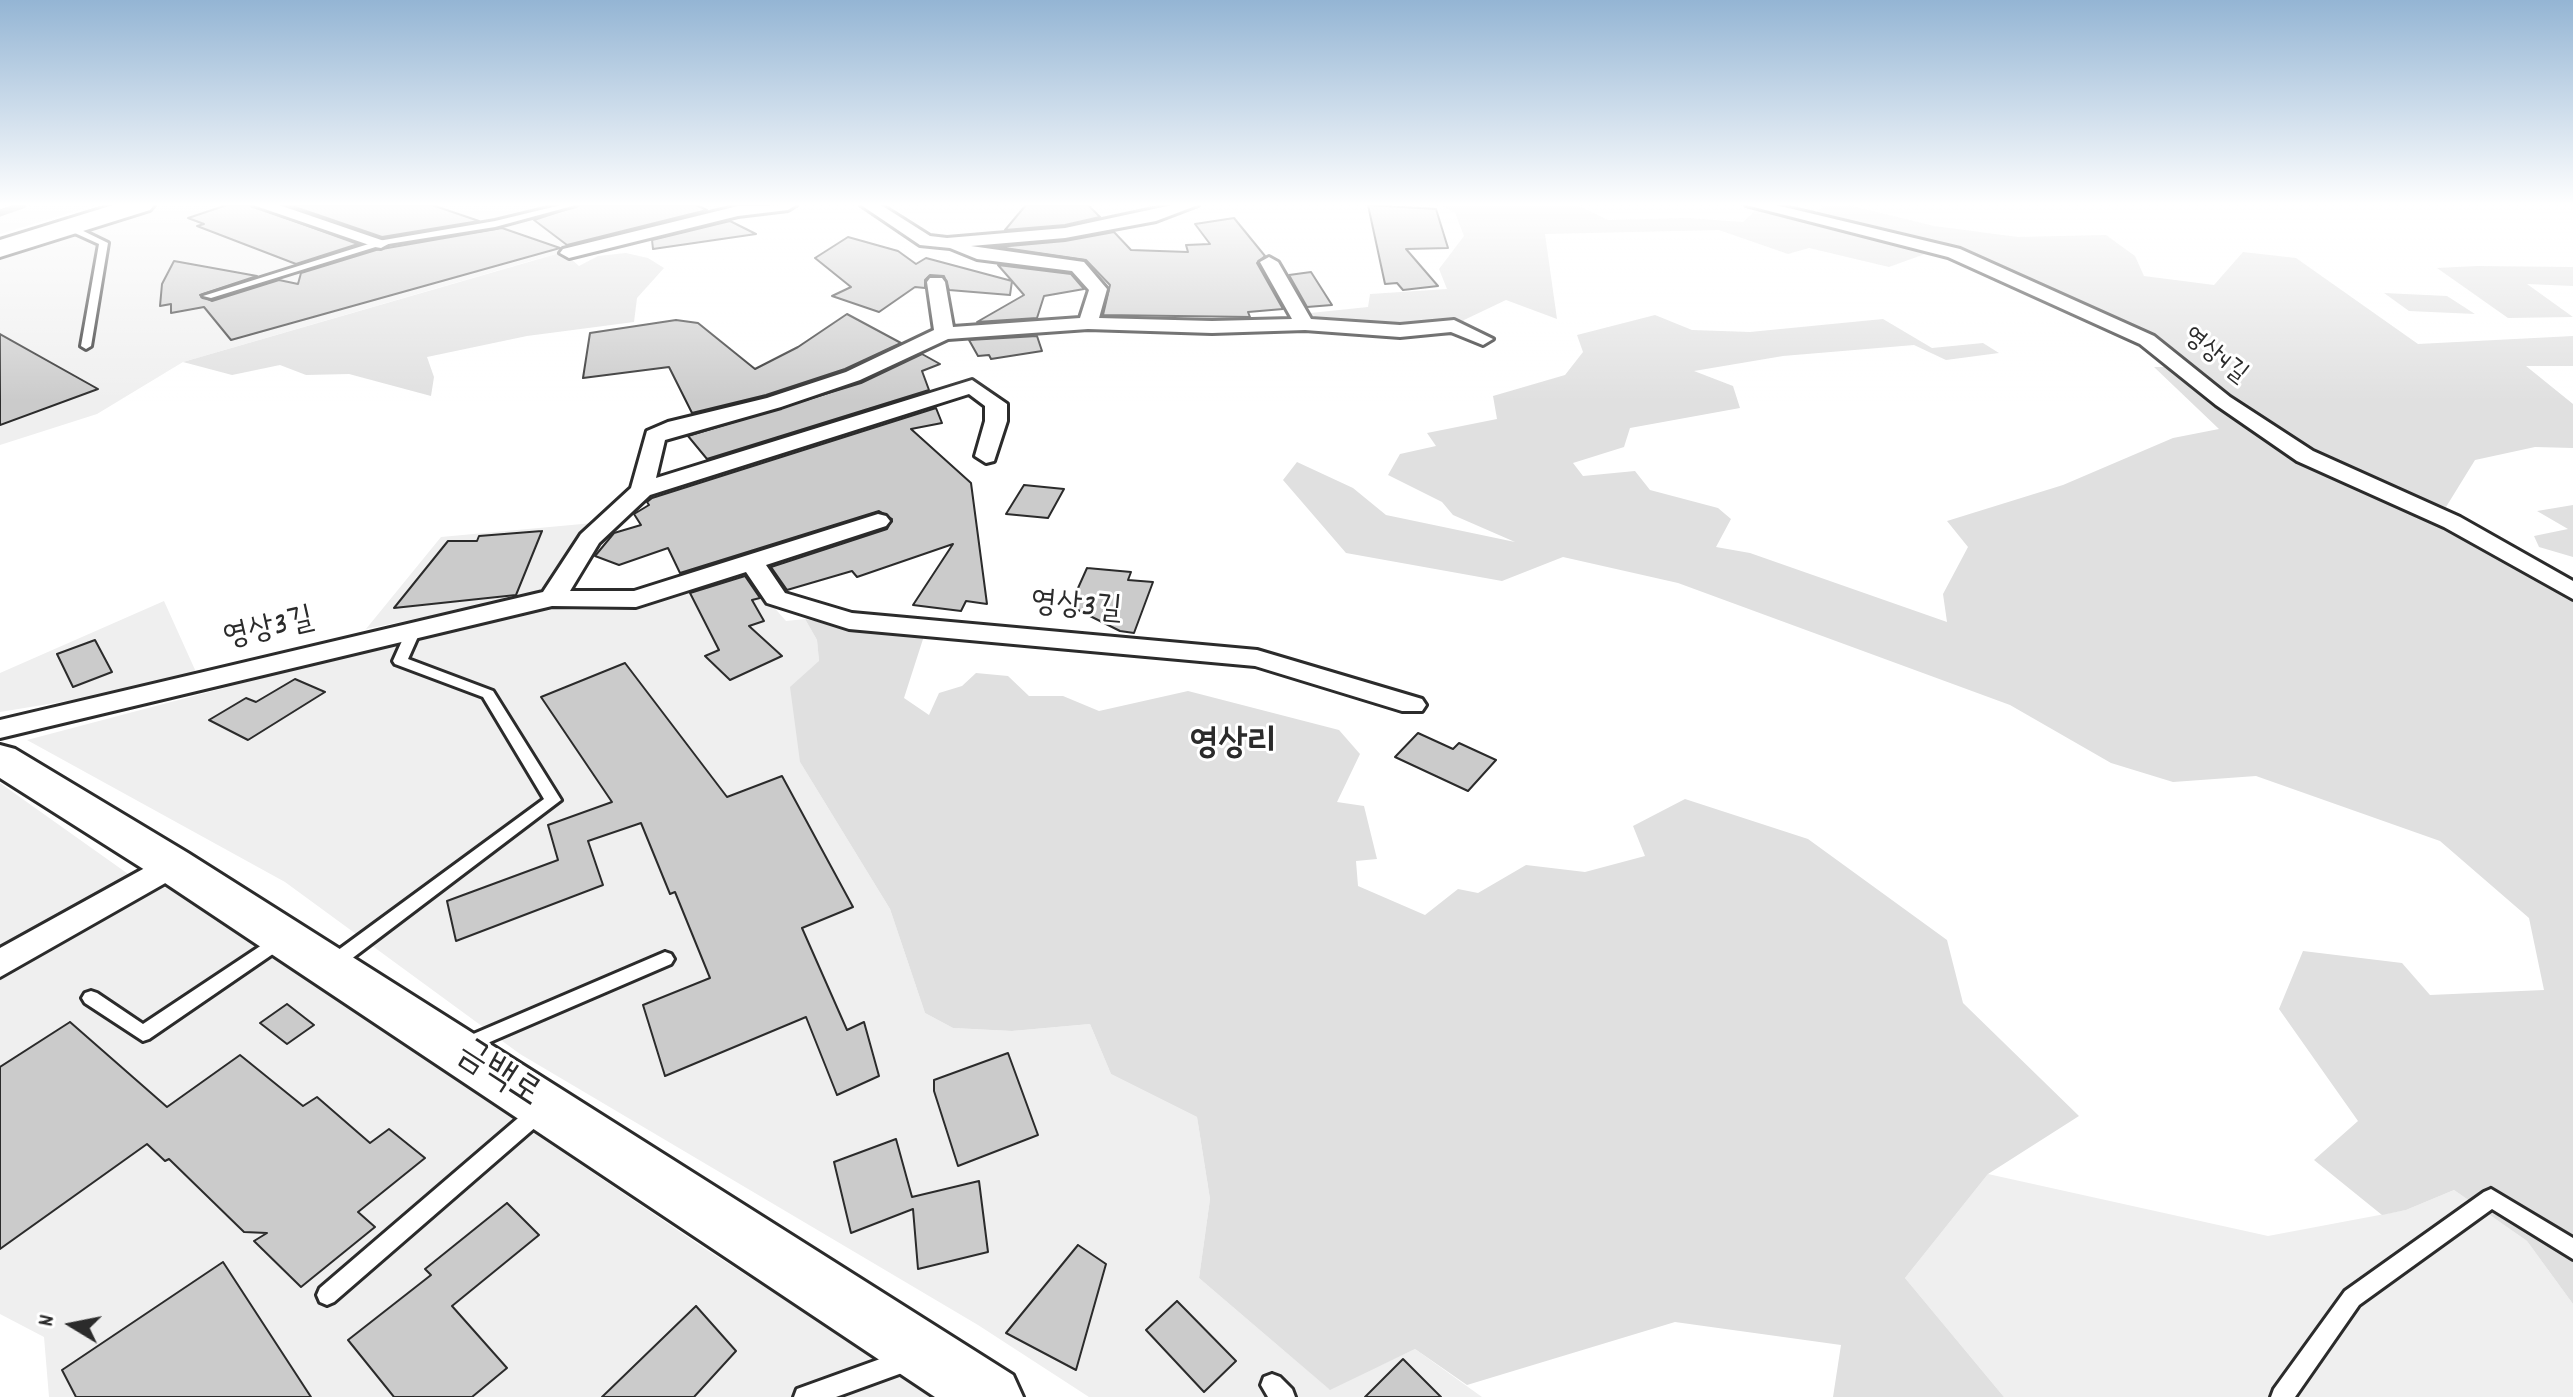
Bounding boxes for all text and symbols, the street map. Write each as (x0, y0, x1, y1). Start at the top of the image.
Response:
street label: 영상4길 (2175, 322, 2253, 392)
street label: 영상3길 (1029, 586, 1123, 632)
street label: 영상3길 (220, 602, 318, 660)
district label: 영상리 (1190, 725, 1276, 769)
street label: 금백로 (446, 1032, 548, 1120)
north arrow (32, 1285, 112, 1365)
text: N (32, 1313, 64, 1329)

